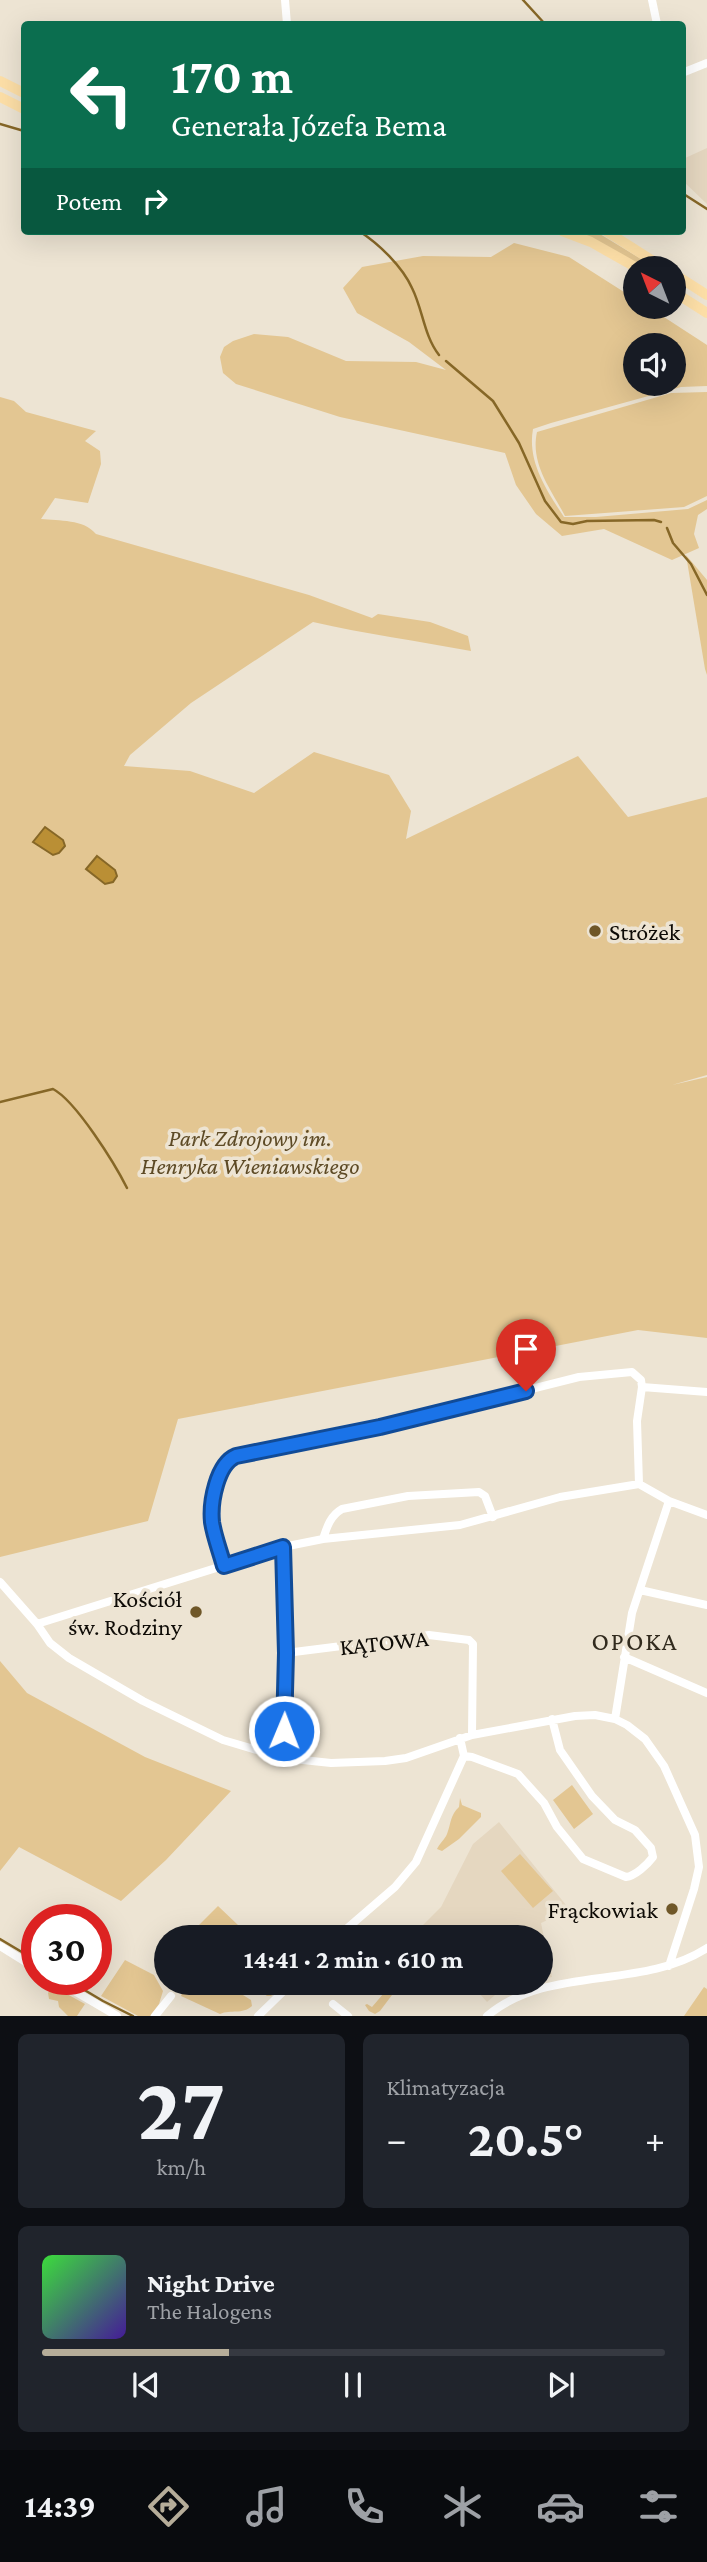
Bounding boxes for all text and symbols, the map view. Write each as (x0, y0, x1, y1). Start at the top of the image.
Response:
icon: left (56, 49, 147, 140)
text: 170 m (171, 49, 293, 104)
text: Generała Józefa Bema (171, 107, 447, 143)
icon: right (136, 182, 174, 220)
text: Potem (56, 187, 122, 216)
north arrow (623, 256, 686, 318)
map controls (623, 256, 686, 396)
button: sound (623, 333, 686, 396)
place label: Stróżek (609, 918, 681, 945)
marker: Stróżek (587, 923, 603, 939)
park label: Park Zdrojowy im. Henryka Wieniawskiego (141, 1124, 359, 1179)
pin (496, 1319, 556, 1391)
icon: arrive (507, 1330, 545, 1368)
place label: Kościół św. Rodziny (68, 1585, 183, 1640)
marker: Kościół św. Rodziny (188, 1604, 204, 1620)
street label: KĄTOWA (338, 1624, 430, 1660)
district label: OPOKA (591, 1627, 679, 1656)
position arrow (247, 1694, 321, 1768)
place label: Frąckowiak (548, 1896, 659, 1923)
marker: Frąckowiak (664, 1901, 680, 1917)
speed limit sign: 30 (21, 1904, 112, 1995)
text: 14:41 · 2 min · 610 m (244, 1945, 463, 1974)
text: 27 (137, 2057, 225, 2159)
text: Klimatyzacja (387, 2074, 505, 2100)
text: 20.5° (468, 2109, 584, 2167)
text: − (387, 2118, 407, 2160)
text: + (645, 2118, 665, 2160)
text: km/h (156, 2154, 206, 2180)
text: Night Drive (147, 2269, 275, 2298)
text: The Halogens (147, 2298, 272, 2324)
icon: previous (127, 2366, 165, 2404)
icon: pause (334, 2366, 372, 2404)
icon: next (542, 2366, 580, 2404)
icon: directions (144, 2482, 193, 2531)
icon: music (242, 2482, 291, 2531)
icon: phone (340, 2482, 389, 2531)
icon: climate (438, 2482, 487, 2531)
icon: car (536, 2482, 585, 2531)
icon: filters (634, 2482, 683, 2531)
text: 14:39 (24, 2488, 96, 2524)

